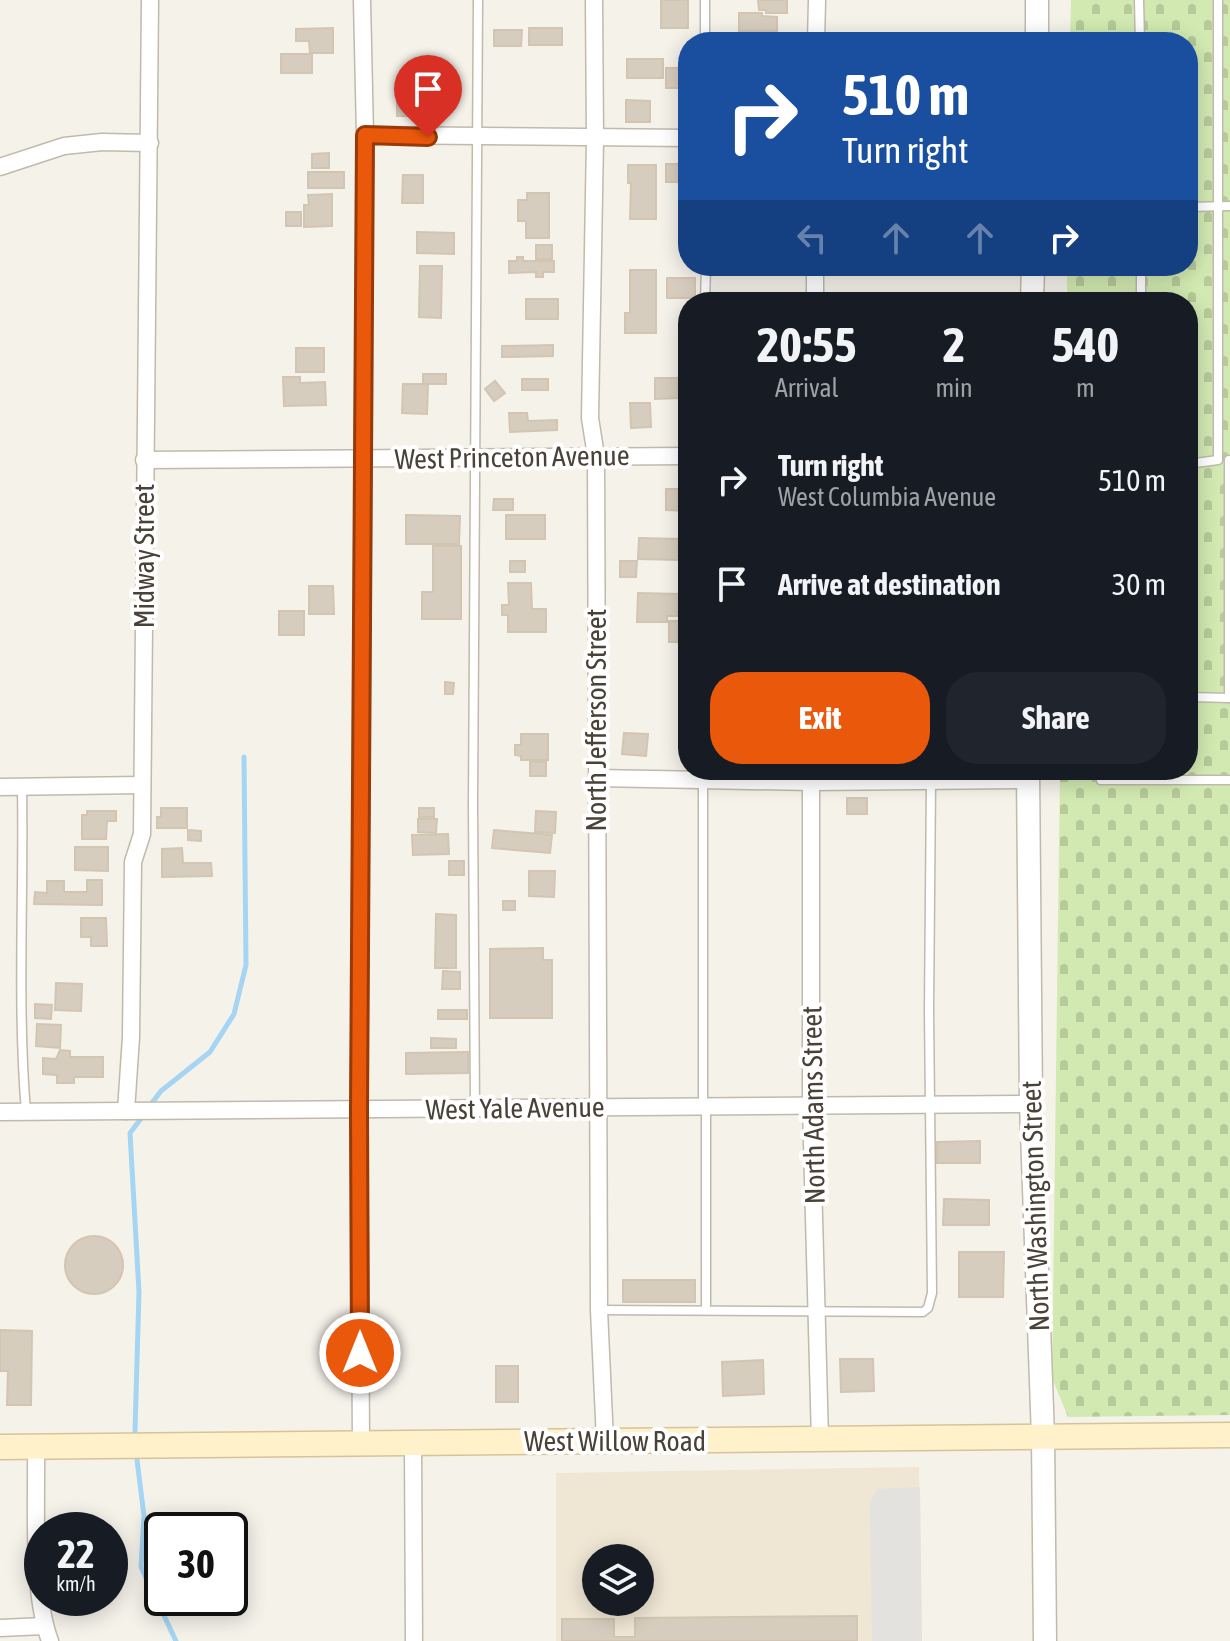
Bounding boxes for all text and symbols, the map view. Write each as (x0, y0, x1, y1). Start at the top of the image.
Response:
pin (394, 55, 462, 137)
text: 510 m (842, 63, 969, 127)
icon: right (710, 64, 814, 168)
icon: arrive (406, 67, 450, 111)
text: Turn right (842, 129, 969, 171)
icon: left (790, 216, 834, 260)
icon: ahead (874, 216, 918, 260)
icon: ahead (958, 216, 1002, 260)
icon: right (1042, 216, 1086, 260)
text: 20:55 (757, 317, 857, 372)
text: 2 (943, 317, 965, 372)
text: 540 (1052, 317, 1119, 372)
text: Arrival (775, 373, 838, 403)
text: min (935, 373, 973, 403)
text: m (1076, 373, 1095, 403)
street label: West Princeton Avenue (394, 439, 630, 475)
text: Turn right (778, 448, 884, 482)
icon: right (710, 458, 754, 502)
text: 510 m (1098, 463, 1166, 497)
text: West Columbia Avenue (778, 482, 996, 512)
street label: Midway Street (128, 484, 160, 628)
icon: arrive (710, 562, 754, 606)
text: Arrive at destination (778, 567, 1000, 601)
text: 30 m (1112, 567, 1166, 601)
street label: North Jefferson Street (580, 609, 612, 831)
button: Exit (710, 672, 930, 764)
button: Share (946, 672, 1166, 764)
street label: North Adams Street (795, 1006, 831, 1204)
street label: North Washington Street (1015, 1080, 1055, 1332)
street label: West Yale Avenue (425, 1090, 605, 1126)
position arrow (318, 1311, 402, 1395)
street label: West Willow Road (524, 1425, 706, 1457)
speed limit sign: 30 (144, 1512, 248, 1616)
text: 22 (57, 1531, 95, 1576)
map controls (582, 1544, 654, 1616)
button: layers (582, 1544, 654, 1616)
text: km/h (56, 1572, 96, 1595)

